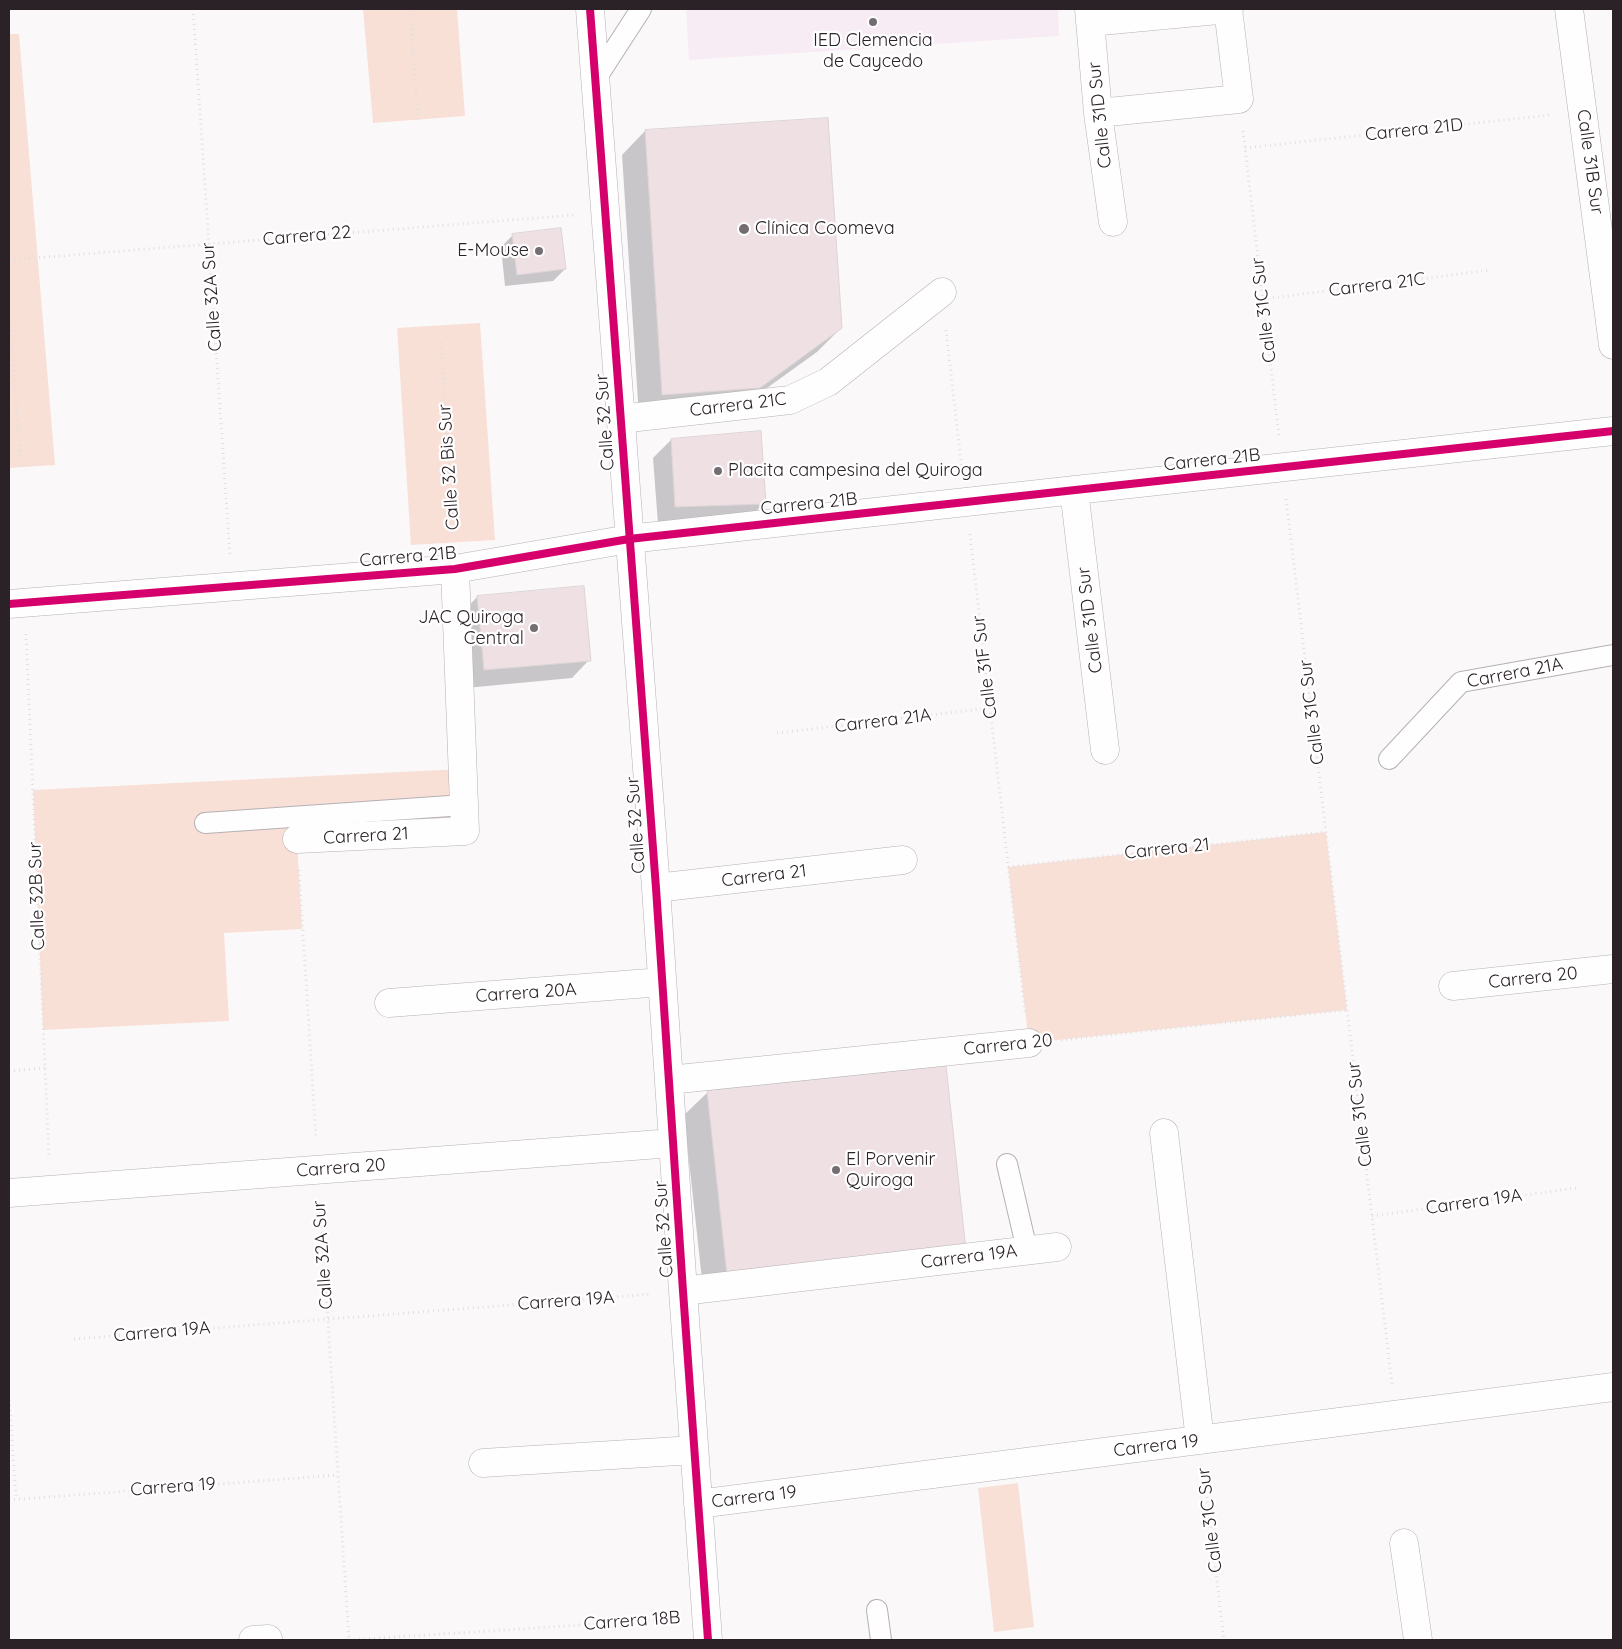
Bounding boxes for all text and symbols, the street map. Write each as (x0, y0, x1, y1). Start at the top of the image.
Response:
marker: IED Clemencia de Caycedo (867, 16, 879, 28)
place label: IED Clemencia de Caycedo (813, 30, 933, 72)
street label: Calle 31D Sur (1084, 61, 1116, 169)
street label: Calle 31B Sur (1572, 108, 1608, 216)
street label: Carrera 21D (1364, 114, 1464, 146)
place label: Clínica Coomeva (755, 218, 895, 240)
street label: Carrera 22 (262, 221, 352, 251)
marker: Clínica Coomeva (737, 222, 751, 236)
place label: E-Mouse (457, 240, 529, 262)
street label: Calle 32A Sur (197, 242, 227, 352)
marker: E-Mouse (533, 245, 545, 257)
street label: Calle 31C Sur (1247, 256, 1281, 364)
street label: Carrera 21C (1327, 268, 1427, 302)
street label: Calle 32 Sur (591, 373, 619, 471)
street label: Carrera 21C (688, 388, 788, 422)
street label: Calle 32 Bis Sur (434, 403, 464, 531)
street label: Carrera 21B (1163, 444, 1261, 476)
place label: Placita campesina del Quiroga (728, 460, 983, 482)
marker: Placita campesina del Quiroga (712, 465, 724, 477)
street label: Carrera 21B (760, 488, 858, 520)
street label: Carrera 21B (359, 542, 457, 572)
street label: Calle 31D Sur (1073, 566, 1107, 674)
place label: JAC Quiroga Central (418, 607, 524, 650)
street label: Calle 31F Sur (968, 614, 1002, 720)
marker: JAC Quiroga Central (528, 622, 540, 634)
street label: Carrera 21A (1465, 653, 1565, 693)
street label: Calle 31C Sur (1295, 658, 1329, 766)
street label: Carrera 21A (833, 704, 933, 738)
street label: Calle 32 Sur (622, 776, 650, 874)
street label: Carrera 21 (323, 823, 409, 849)
street label: Carrera 21 (1123, 834, 1211, 864)
street label: Calle 32B Sur (24, 841, 50, 951)
street label: Carrera 21 (720, 860, 808, 892)
street label: Carrera 20 (1487, 963, 1579, 993)
street label: Carrera 20A (475, 979, 577, 1007)
street label: Carrera 20 (962, 1030, 1054, 1060)
street label: Calle 31C Sur (1343, 1060, 1377, 1168)
place label: El Porvenir Quiroga (846, 1149, 935, 1192)
street label: Carrera 20 (296, 1154, 386, 1182)
marker: El Porvenir Quiroga (830, 1164, 842, 1176)
street label: Calle 32 Sur (650, 1180, 678, 1278)
street label: Carrera 19A (1424, 1185, 1524, 1219)
street label: Calle 32A Sur (308, 1200, 338, 1310)
street label: Carrera 19A (919, 1240, 1019, 1274)
street label: Carrera 19A (517, 1287, 615, 1315)
street label: Carrera 19A (113, 1317, 211, 1347)
street label: Carrera 19 (1112, 1430, 1200, 1462)
street label: Calle 31C Sur (1193, 1466, 1227, 1574)
street label: Carrera 19 (130, 1473, 216, 1501)
street label: Carrera 19 (710, 1481, 798, 1513)
street label: Carrera 18B (583, 1607, 681, 1635)

